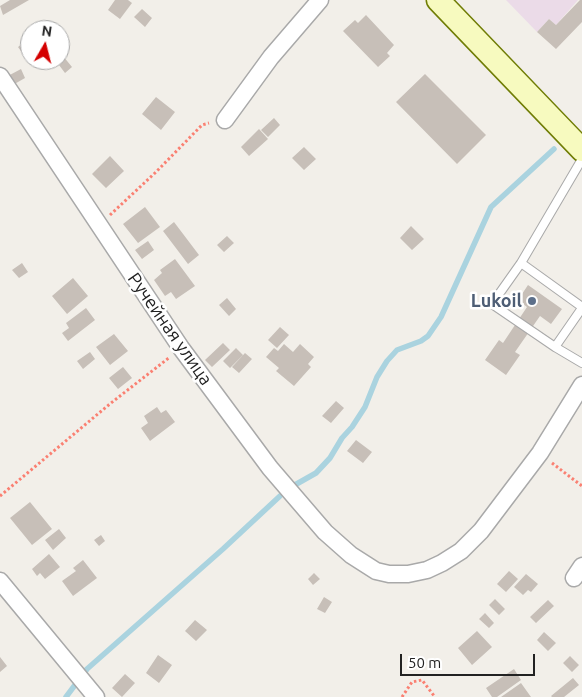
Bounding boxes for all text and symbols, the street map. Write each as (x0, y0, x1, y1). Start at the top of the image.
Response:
north arrow (20, 20, 70, 70)
text: N (41, 22, 53, 40)
street label: Ручейная улица (123, 269, 217, 389)
place label: Lukoil (471, 290, 522, 312)
marker: Lukoil (526, 295, 538, 307)
scale bar (402, 644, 537, 676)
text: 50 m (408, 654, 441, 671)

